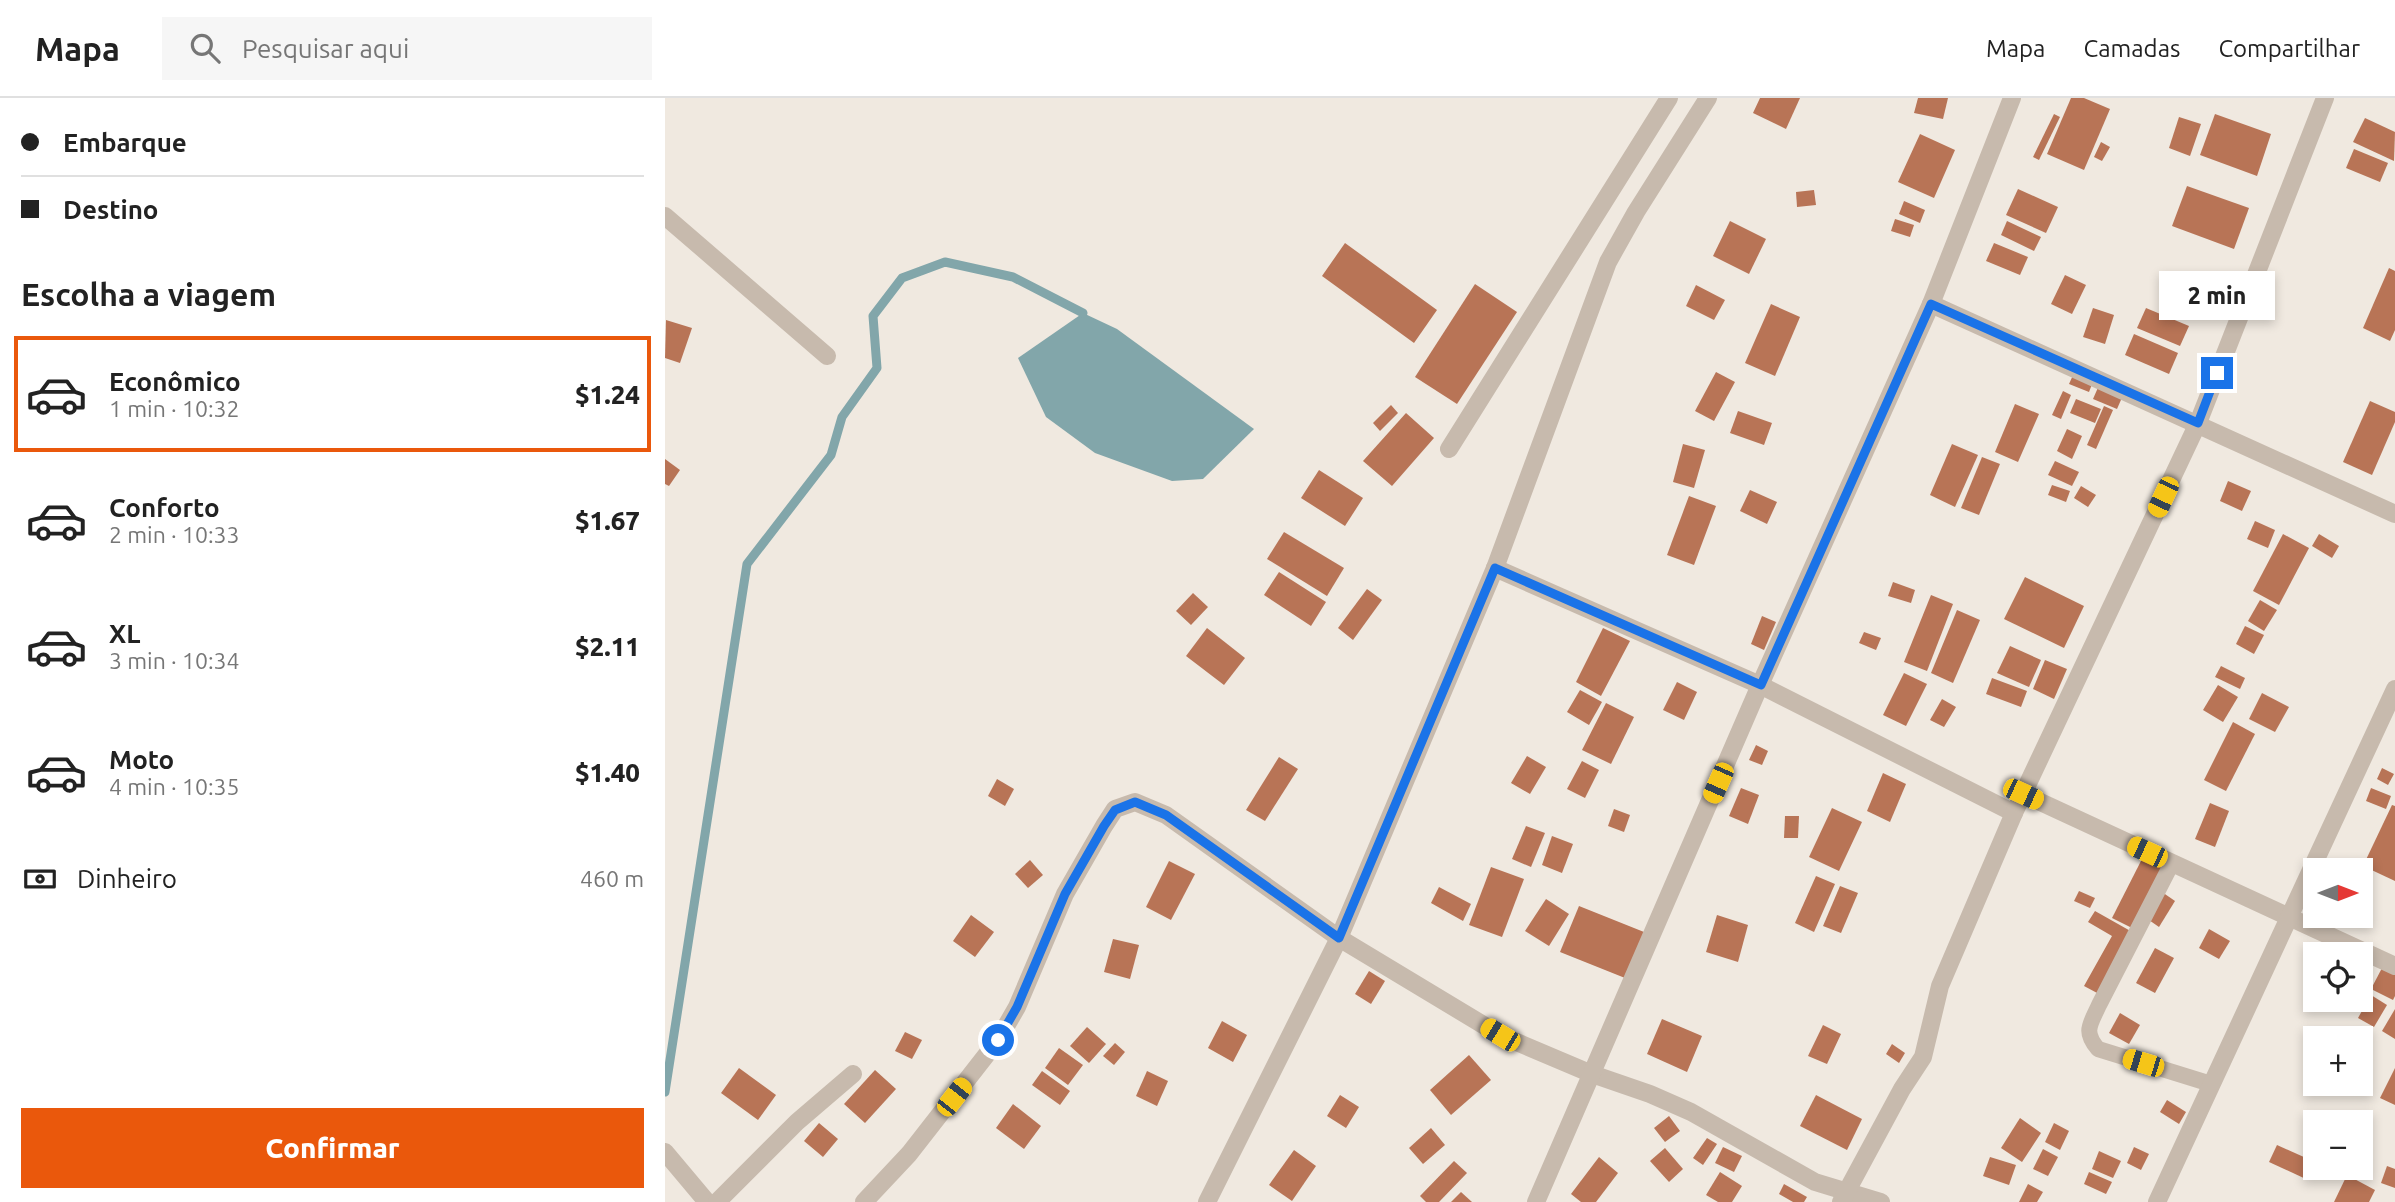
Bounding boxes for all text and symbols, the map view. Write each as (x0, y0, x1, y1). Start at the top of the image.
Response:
search box (162, 17, 652, 80)
icon: search (186, 29, 224, 67)
text: Mapa (35, 30, 120, 67)
text: Pesquisar aqui (242, 34, 409, 63)
text: Mapa (1986, 35, 2045, 62)
text: Camadas (2083, 35, 2180, 62)
text: Compartilhar (2218, 35, 2360, 62)
text: Embarque (63, 128, 187, 157)
text: Destino (63, 195, 159, 224)
callout: 2 min (2159, 272, 2275, 320)
text: Escolha a viagem (21, 276, 276, 312)
text: 2 min (2188, 283, 2246, 308)
route end (2201, 357, 2233, 389)
icon: car (25, 363, 88, 426)
text: Econômico (109, 367, 241, 396)
text: $1.24 (575, 380, 640, 409)
text: 1 min · 10:32 (109, 396, 240, 421)
car (2145, 474, 2182, 520)
icon: car (25, 489, 88, 552)
text: Conforto (109, 493, 220, 522)
text: $1.67 (575, 506, 640, 535)
text: 2 min · 10:33 (109, 522, 240, 547)
icon: car (25, 615, 88, 678)
text: XL (109, 619, 140, 648)
text: $2.11 (575, 632, 640, 661)
text: 3 min · 10:34 (109, 648, 240, 673)
icon: car (25, 741, 88, 804)
text: Moto (109, 745, 174, 774)
text: $1.40 (575, 758, 640, 787)
car (1700, 760, 1737, 806)
text: 4 min · 10:35 (109, 774, 240, 799)
car (2000, 776, 2047, 812)
car (2124, 834, 2171, 870)
north arrow (2303, 858, 2373, 928)
map controls (2303, 858, 2373, 1180)
icon: cash (21, 860, 59, 898)
text: Dinheiro (77, 864, 177, 893)
text: 460 m (580, 866, 644, 891)
button: locate (2303, 942, 2373, 1012)
car (1477, 1015, 1524, 1055)
route start (982, 1024, 1014, 1056)
button: + (2303, 1026, 2373, 1096)
car (2120, 1047, 2167, 1079)
car (933, 1074, 976, 1120)
button: Confirmar (21, 1108, 644, 1188)
button: − (2303, 1110, 2373, 1180)

